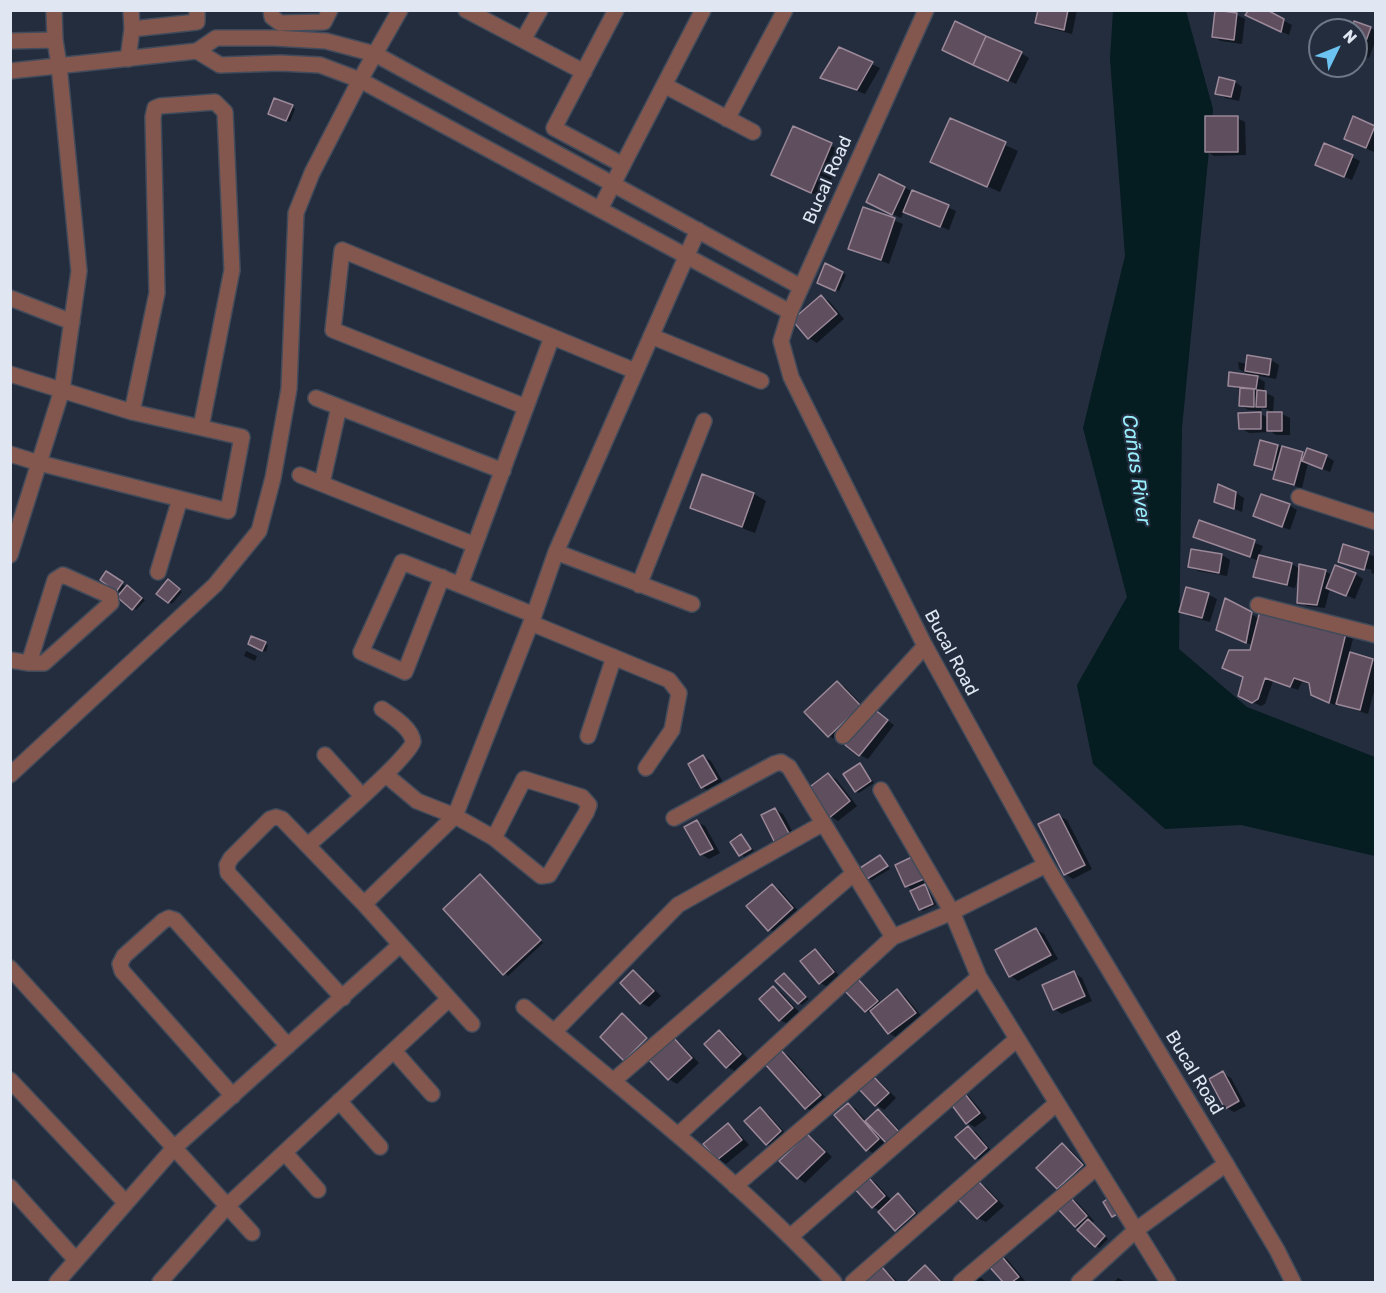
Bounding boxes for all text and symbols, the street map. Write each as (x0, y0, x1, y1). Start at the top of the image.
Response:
north arrow (1308, 18, 1368, 78)
text: N (1339, 26, 1361, 47)
street label: Bucal Road (799, 133, 857, 227)
water label: Cañas River (1116, 413, 1156, 527)
street label: Bucal Road (919, 606, 983, 700)
street label: Bucal Road (1160, 1027, 1228, 1119)

